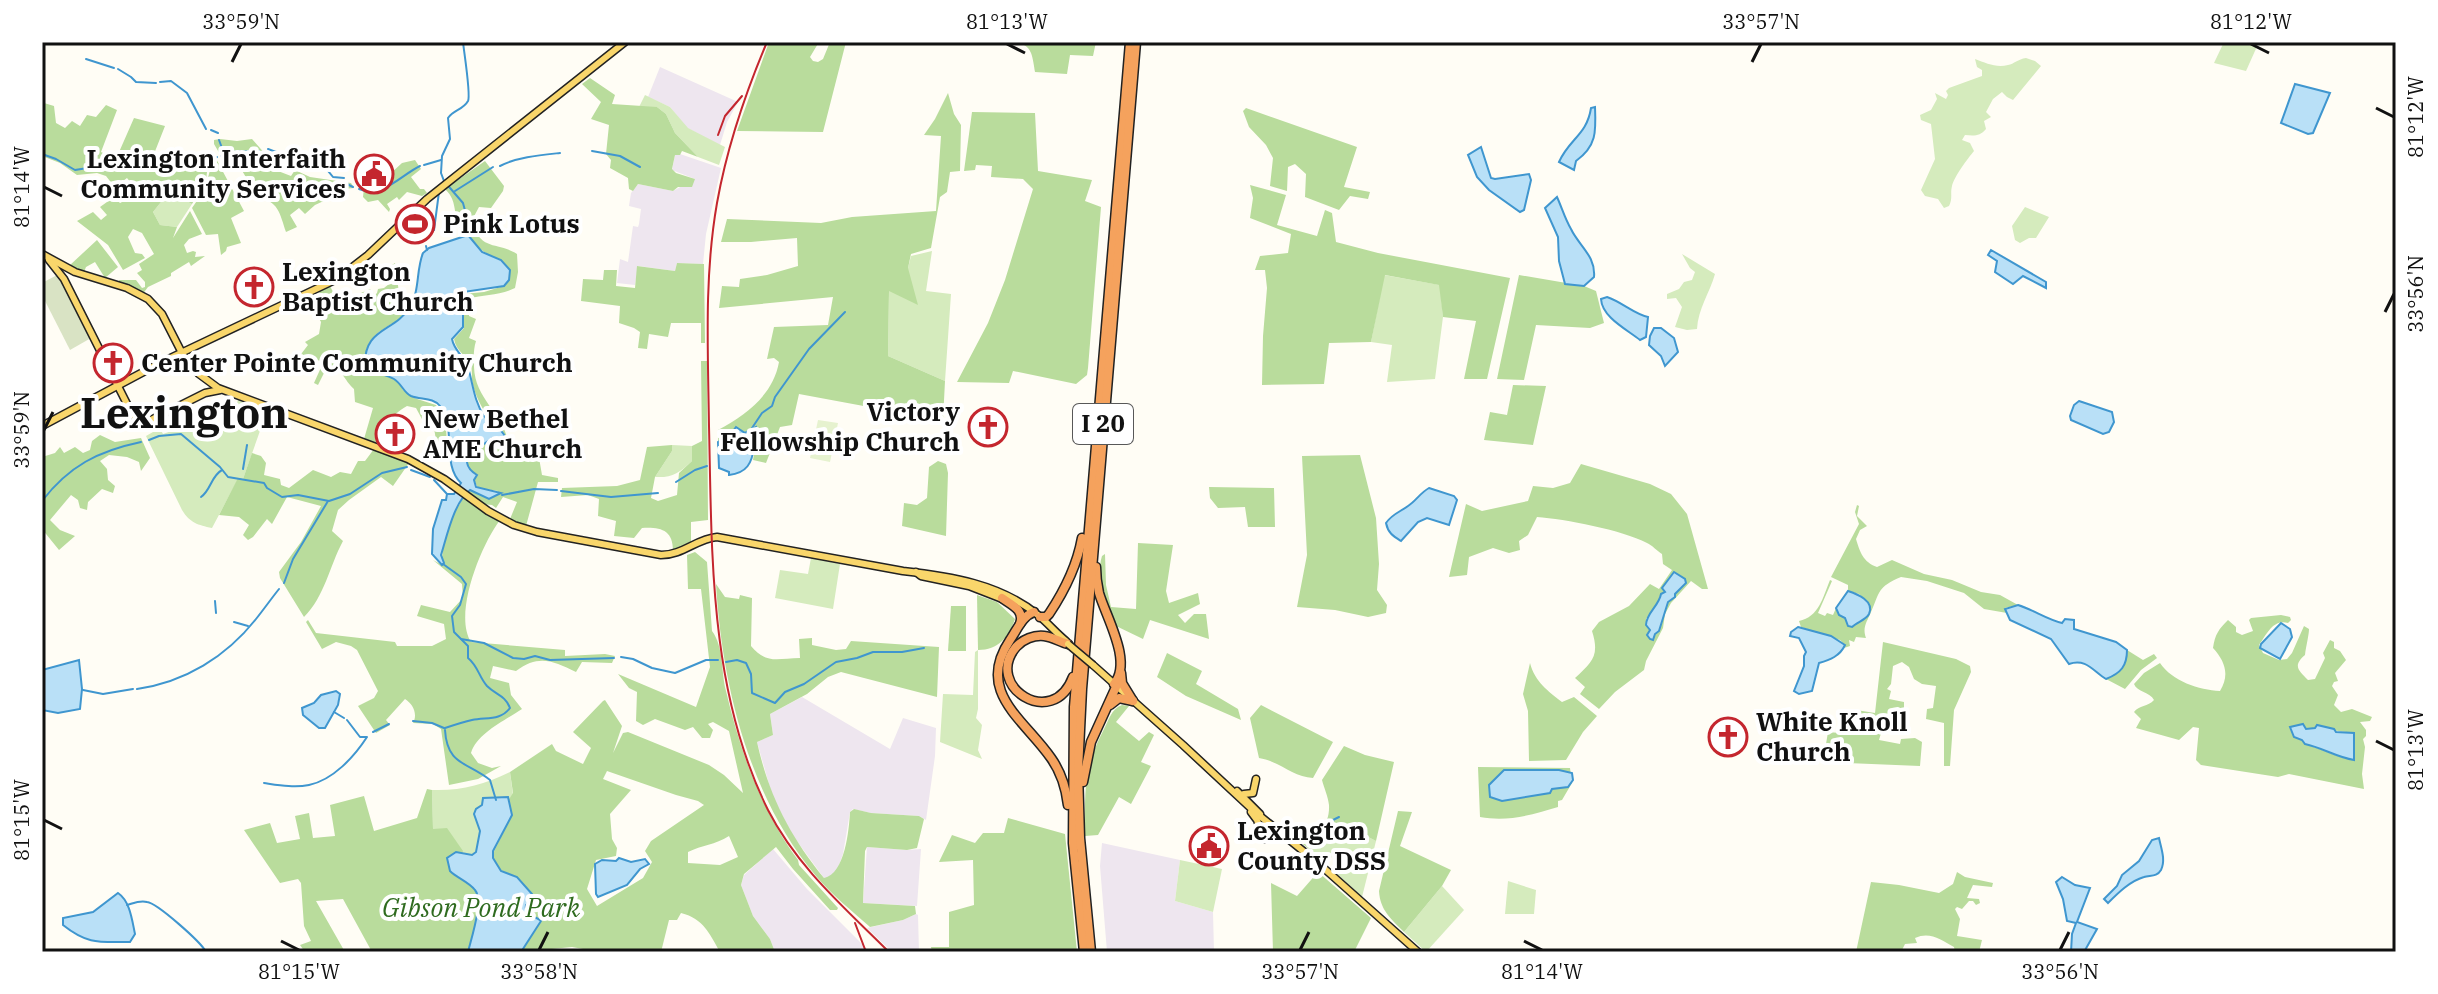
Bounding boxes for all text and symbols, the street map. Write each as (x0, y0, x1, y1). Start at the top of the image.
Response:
text: 33°59'N (202, 8, 280, 35)
text: 81°13'W (966, 8, 1048, 35)
text: 33°57'N (1722, 8, 1800, 35)
text: 81°12'W (2210, 8, 2292, 35)
text: 81°12'W (2402, 76, 2429, 158)
place label: Lexington Interfaith Community Services (80, 141, 346, 205)
text: 81°14'W (8, 146, 35, 228)
public building icon: Lexington Interfaith Community Services (353, 153, 395, 195)
sports icon: Pink Lotus (394, 203, 436, 245)
place label: Pink Lotus (443, 206, 580, 240)
place label: Lexington Baptist Church (282, 254, 474, 318)
text: 33°56'N (2402, 255, 2429, 333)
church icon: Lexington Baptist Church (233, 266, 275, 308)
church icon: Center Pointe Community Church (92, 342, 134, 384)
place label: Center Pointe Community Church (141, 345, 573, 379)
district label: Lexington (80, 385, 288, 440)
text: 33°59'N (8, 391, 35, 469)
place label: Victory Fellowship Church (720, 394, 960, 458)
place label: New Bethel AME Church (423, 401, 582, 465)
road number: I 20 (1073, 404, 1133, 444)
church icon: Victory Fellowship Church (967, 406, 1009, 448)
church icon: New Bethel AME Church (374, 413, 416, 455)
place label: White Knoll Church (1756, 704, 1908, 768)
text: 81°13'W (2402, 709, 2429, 791)
church icon: White Knoll Church (1707, 716, 1749, 758)
text: 81°15'W (8, 779, 35, 861)
place label: Lexington County DSS (1237, 813, 1386, 877)
public building icon: Lexington County DSS (1188, 825, 1230, 867)
park label: Gibson Pond Park (382, 890, 580, 924)
text: 81°15'W (258, 958, 340, 985)
text: 33°58'N (500, 958, 578, 985)
text: 33°57'N (1261, 958, 1339, 985)
text: 81°14'W (1501, 958, 1583, 985)
text: 33°56'N (2021, 958, 2099, 985)

